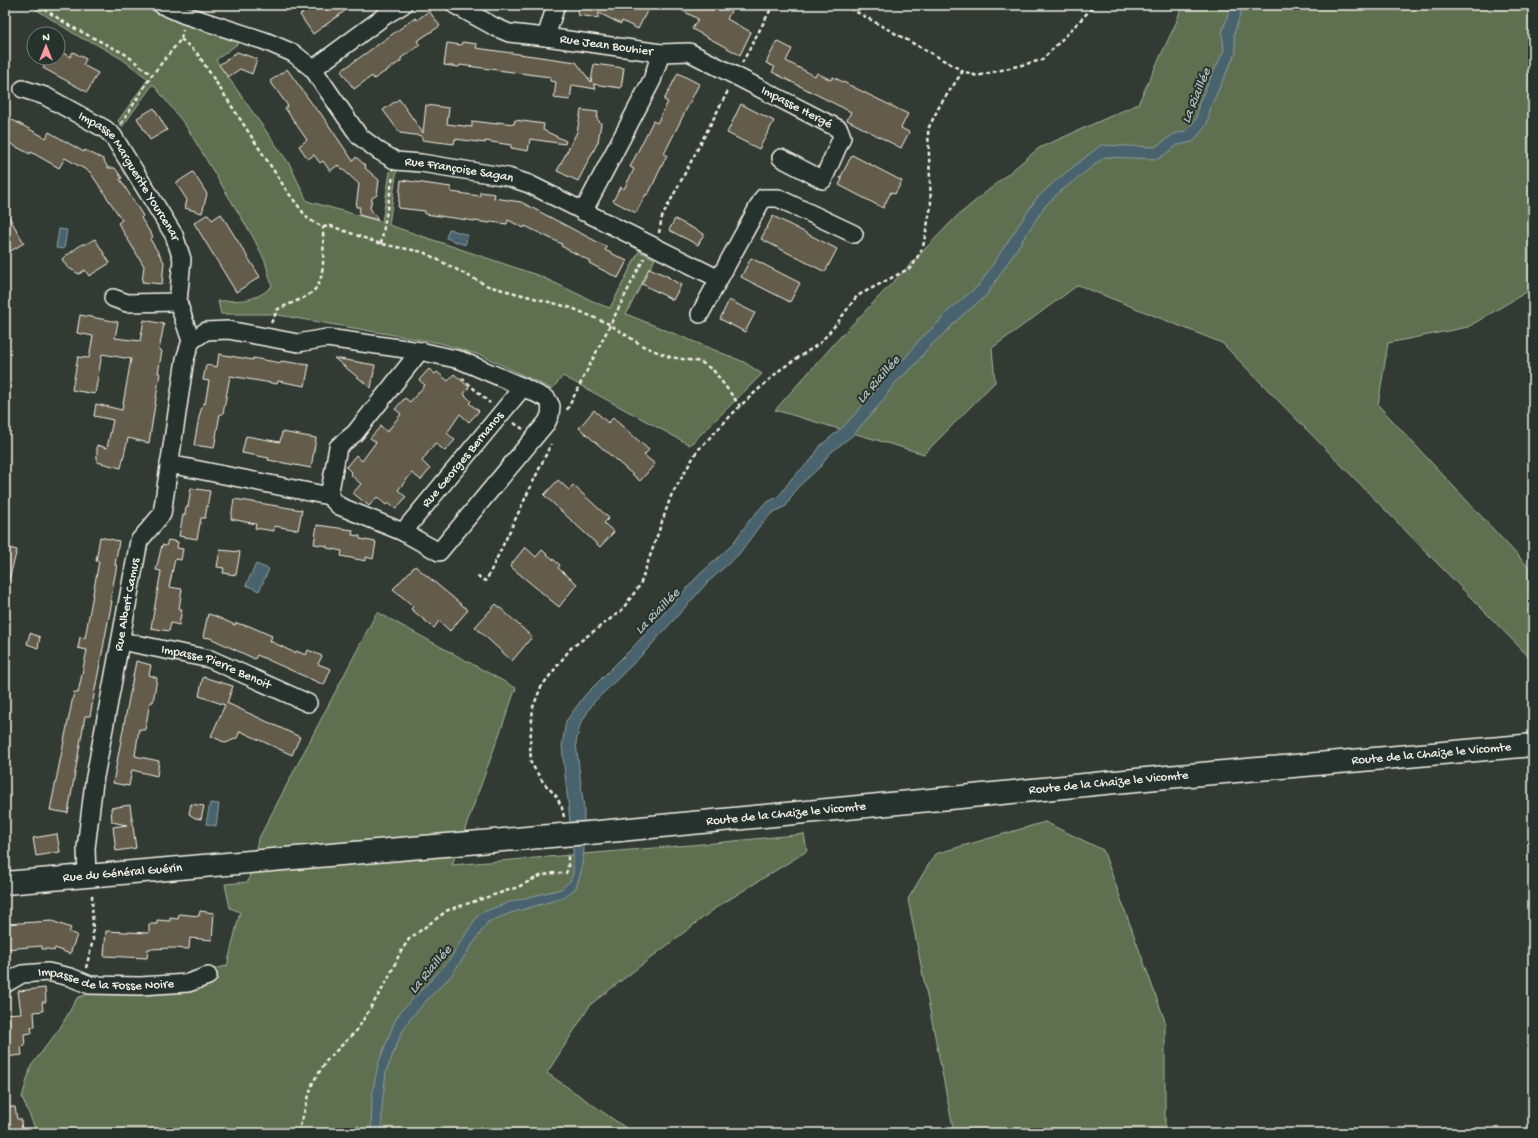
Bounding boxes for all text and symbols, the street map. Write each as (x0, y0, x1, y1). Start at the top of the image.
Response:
north arrow (26, 26, 66, 66)
text: N (42, 32, 50, 44)
street label: Rue Jean Bouhier (559, 32, 655, 59)
water label: La Riaillée (1178, 65, 1216, 126)
street label: Impasse Hergé (758, 83, 835, 132)
street label: Impasse Marguerite Yourcenar (76, 108, 183, 244)
street label: Rue Françoise Sagan (404, 154, 516, 186)
water label: La Riaillée (854, 352, 905, 407)
street label: Rue Georges Bernanos (419, 408, 508, 511)
street label: Rue Albert Camus (111, 556, 143, 652)
water label: La Riaillée (632, 585, 685, 639)
street label: Impasse Pierre Benoit (160, 642, 275, 694)
street label: Route de la Chaize le Vicomte (1351, 739, 1512, 768)
street label: Route de la Chaize le Vicomte (1028, 768, 1189, 798)
street label: Route de la Chaize le Vicomte (706, 799, 867, 829)
street label: Rue du Général Guérin (62, 860, 184, 885)
water label: La Riaillée (406, 942, 457, 998)
street label: Impasse de la Fosse Noire (38, 964, 175, 994)

